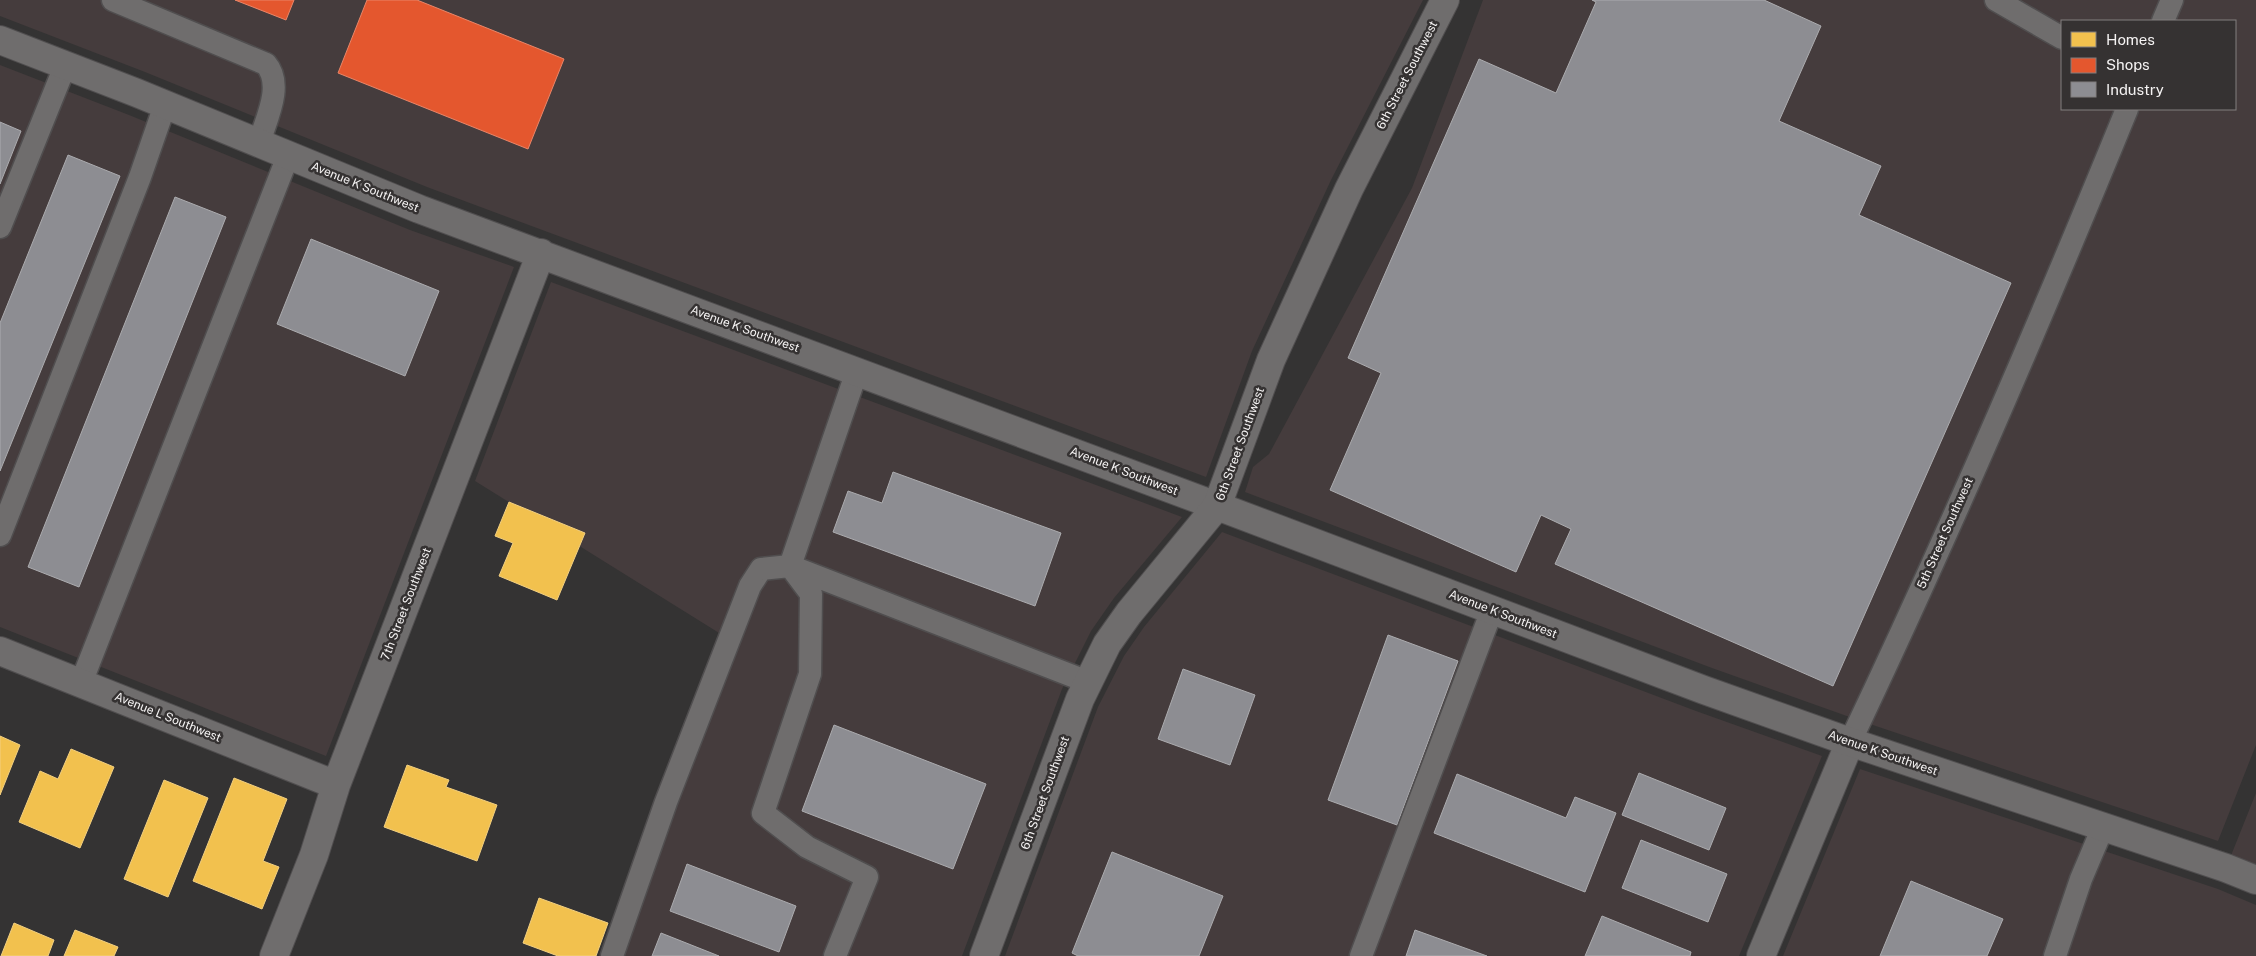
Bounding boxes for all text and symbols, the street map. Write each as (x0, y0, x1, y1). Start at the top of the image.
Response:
street label: 6th Street Southwest (1374, 18, 1441, 132)
legend (2061, 20, 2236, 110)
text: Homes (2106, 31, 2155, 48)
text: Shops (2106, 56, 2150, 73)
text: Industry (2106, 81, 2164, 98)
street label: Avenue K Southwest (309, 159, 421, 215)
street label: Avenue K Southwest (689, 303, 802, 355)
street label: 6th Street Southwest (1213, 385, 1267, 503)
street label: Avenue K Southwest (1068, 444, 1180, 498)
street label: 5th Street Southwest (1914, 475, 1976, 591)
street label: 7th Street Southwest (378, 545, 434, 662)
street label: Avenue K Southwest (1447, 587, 1559, 641)
street label: Avenue L Southwest (113, 689, 224, 745)
street label: Avenue K Southwest (1826, 728, 1940, 778)
street label: 6th Street Southwest (1018, 734, 1072, 852)

